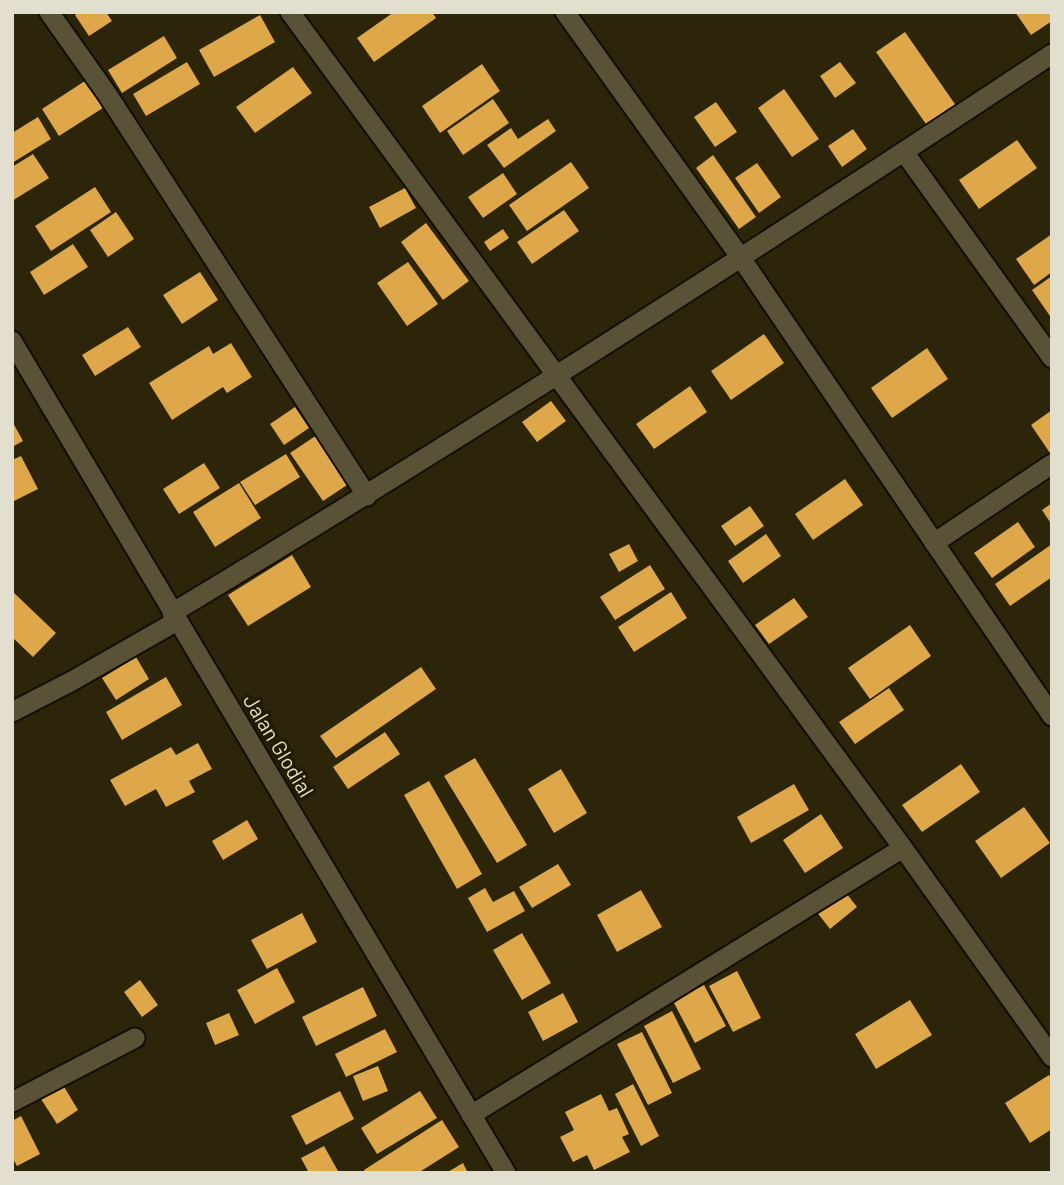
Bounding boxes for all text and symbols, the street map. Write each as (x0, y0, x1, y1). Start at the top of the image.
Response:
street label: Jalan Glodial (237, 690, 319, 802)

